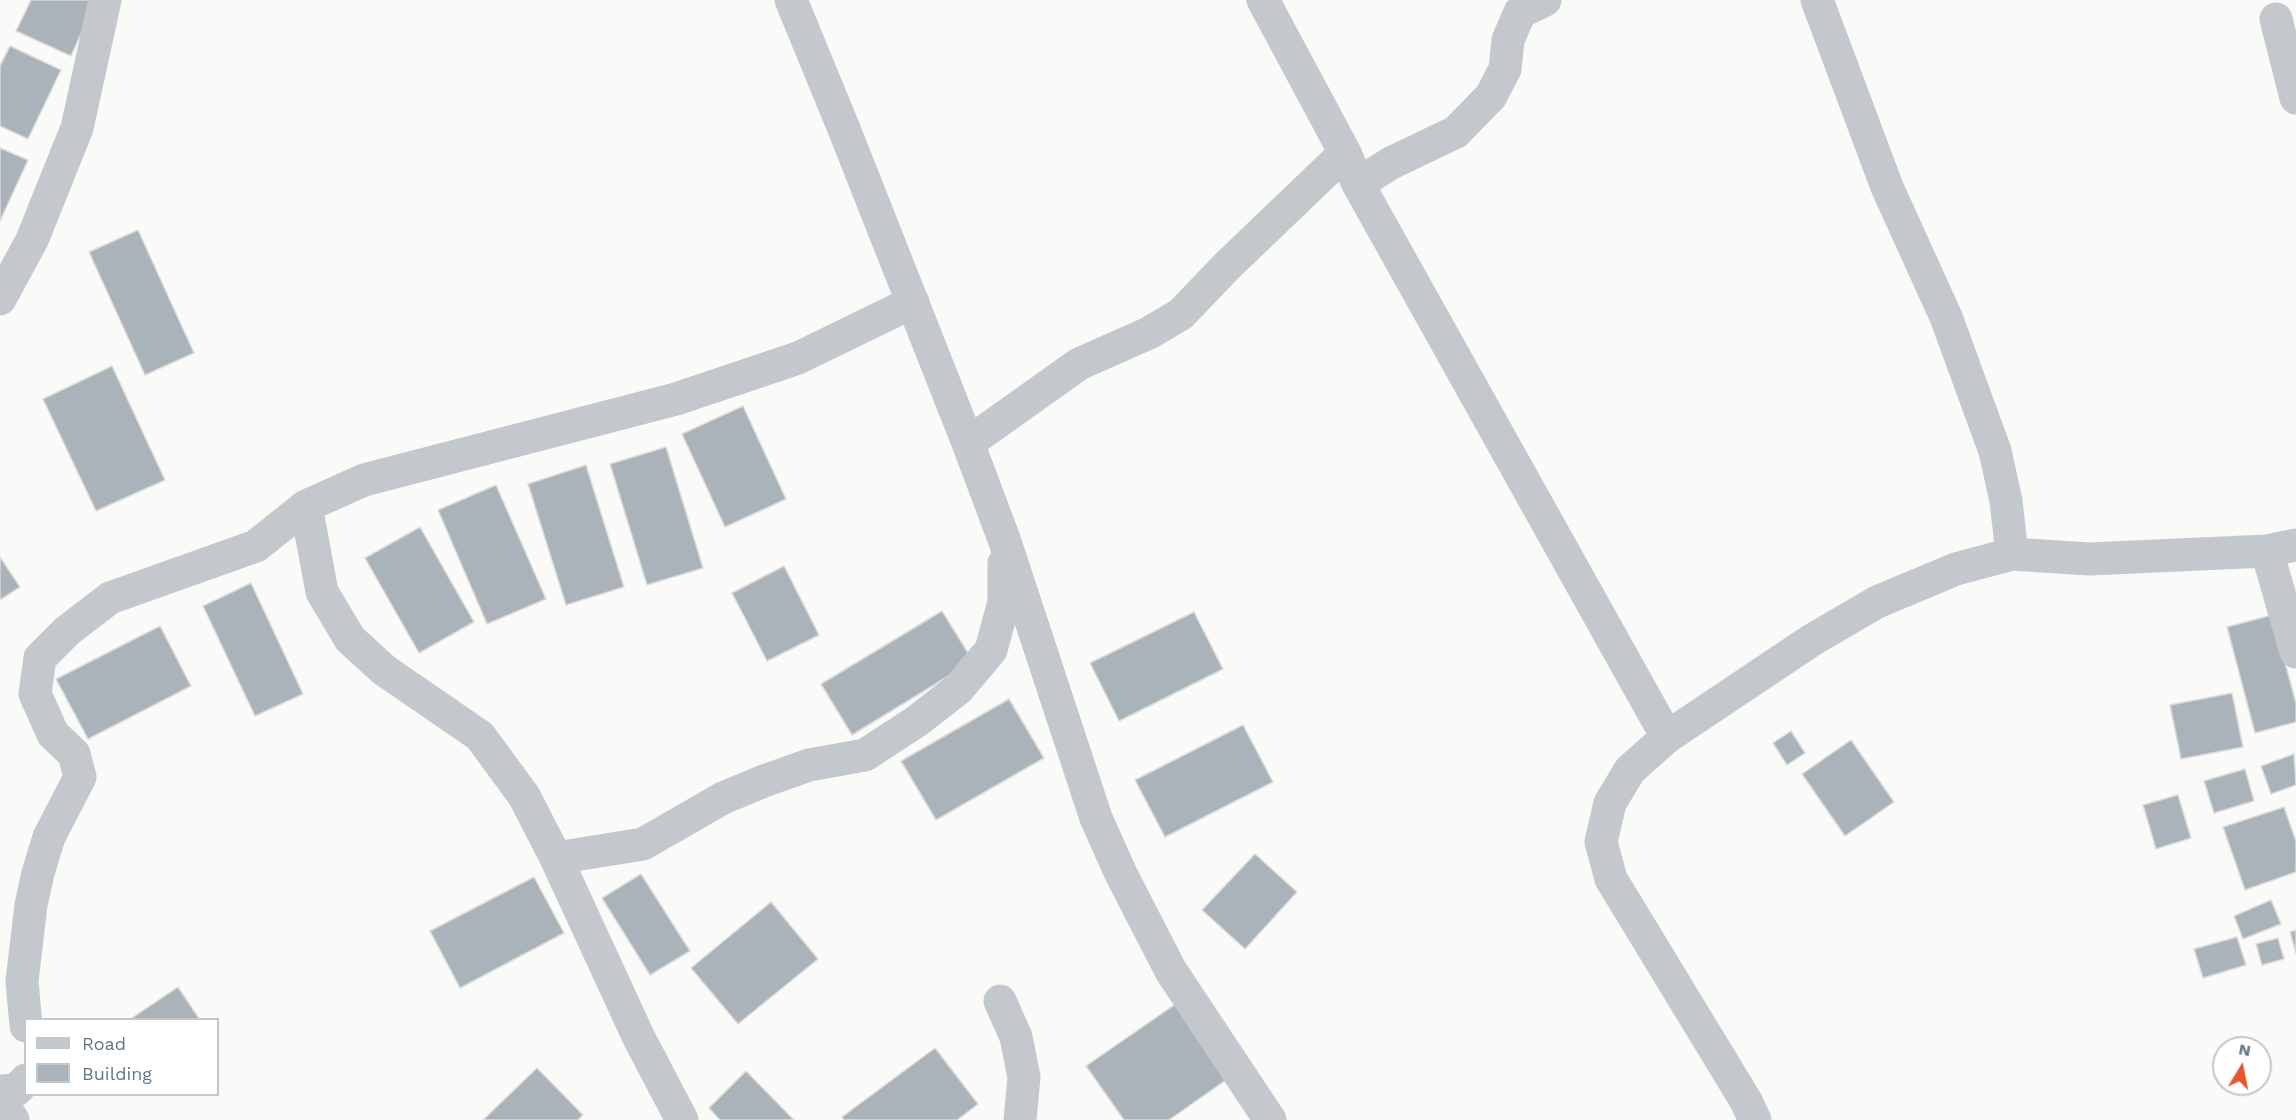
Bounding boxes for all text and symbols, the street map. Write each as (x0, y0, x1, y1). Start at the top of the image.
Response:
legend (24, 1018, 219, 1096)
text: Road (82, 1033, 126, 1054)
north arrow (2212, 1036, 2272, 1096)
text: N (2237, 1039, 2252, 1060)
text: Building (82, 1063, 152, 1084)

